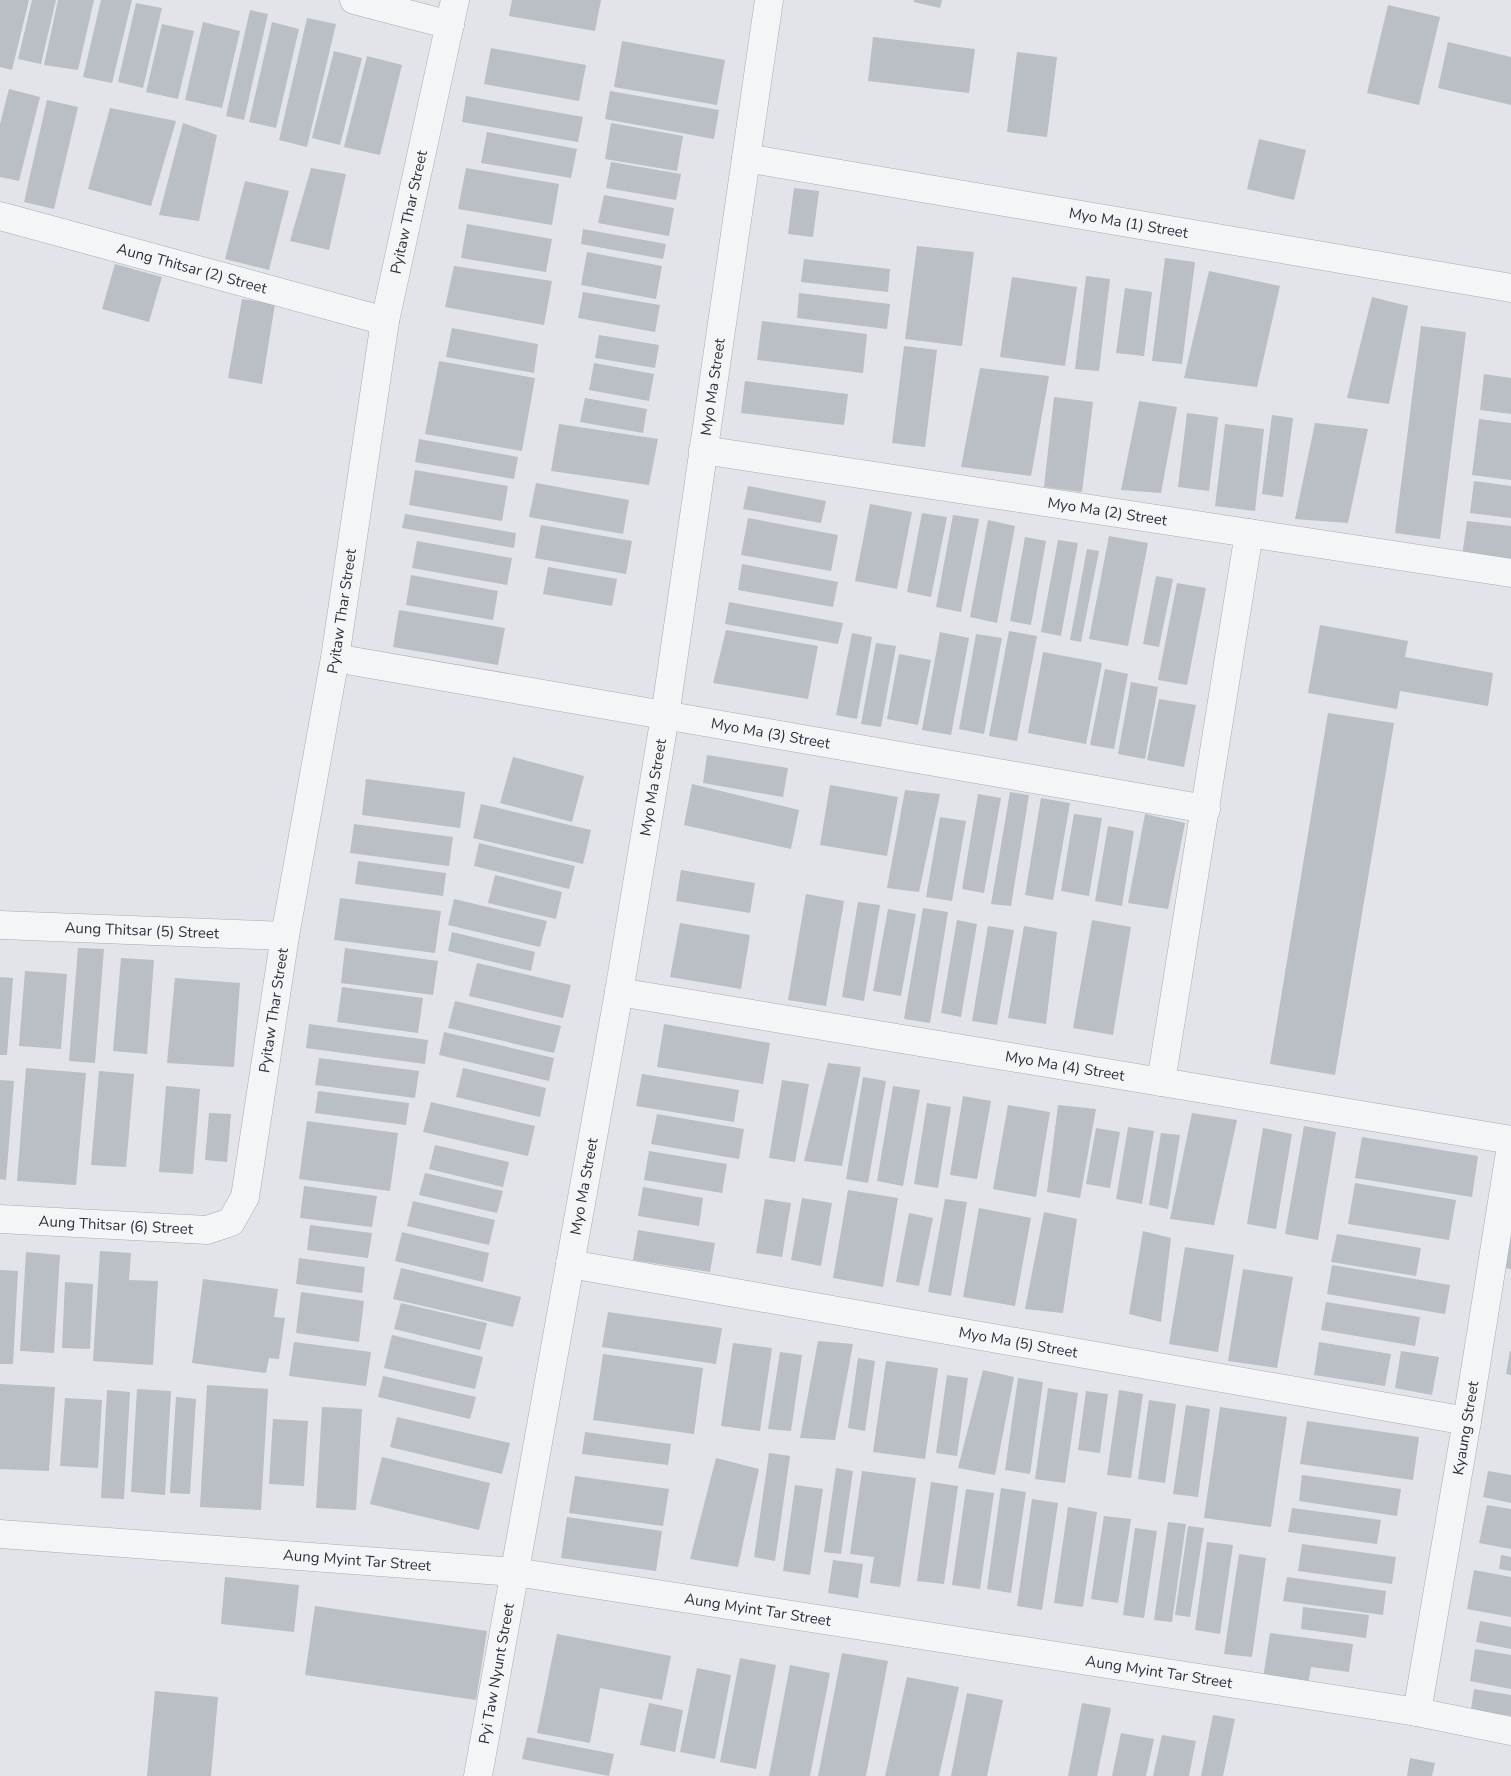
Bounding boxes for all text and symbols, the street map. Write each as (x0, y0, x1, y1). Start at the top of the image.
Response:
street label: Pyitaw Thar Street (386, 148, 432, 276)
street label: Myo Ma (1) Street (1067, 203, 1190, 243)
street label: Aung Thitsar (2) Street (115, 238, 270, 299)
street label: Myo Ma Street (696, 336, 730, 437)
street label: Myo Ma (2) Street (1046, 493, 1169, 531)
street label: Pyitaw Thar Street (322, 547, 361, 675)
street label: Myo Ma (3) Street (709, 713, 832, 754)
street label: Myo Ma Street (635, 737, 671, 838)
street label: Aung Thitsar (5) Street (64, 918, 220, 943)
street label: Pyitaw Thar Street (254, 946, 293, 1074)
street label: Myo Ma (4) Street (1004, 1046, 1127, 1086)
street label: Myo Ma Street (565, 1136, 603, 1237)
street label: Aung Thitsar (6) Street (38, 1211, 194, 1239)
street label: Myo Ma (5) Street (957, 1322, 1080, 1363)
street label: Kyaung Street (1448, 1379, 1483, 1477)
street label: Aung Myint Tar Street (282, 1545, 432, 1576)
street label: Aung Myint Tar Street (683, 1588, 833, 1631)
street label: Pyi Taw Nyunt Street (474, 1601, 519, 1746)
street label: Aung Myint Tar Street (1084, 1651, 1234, 1693)

